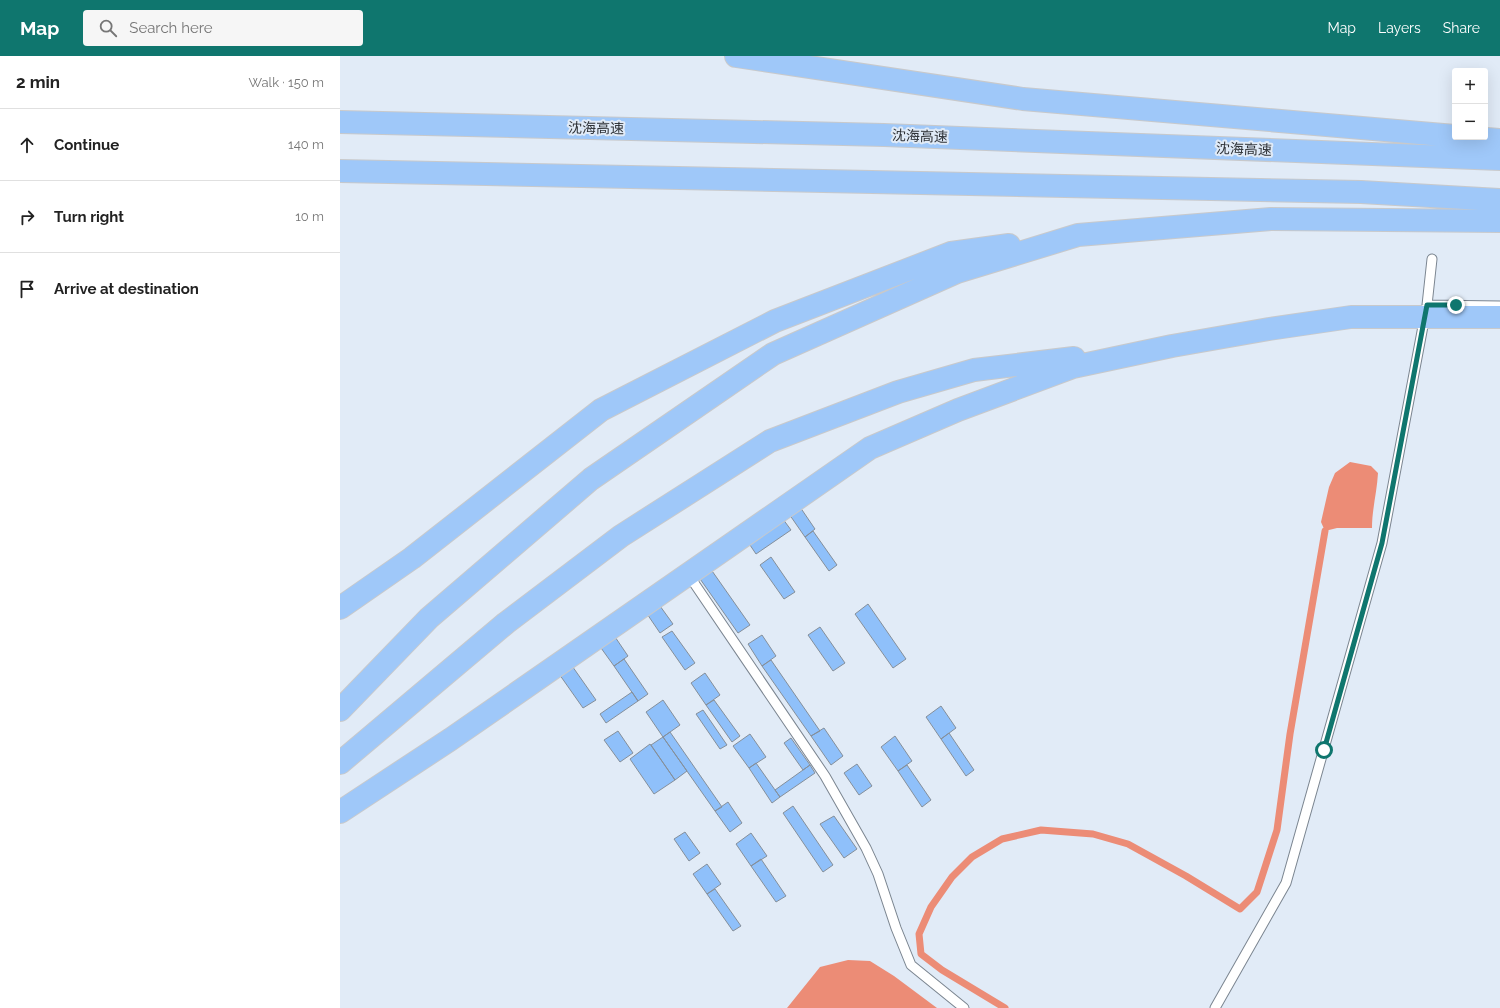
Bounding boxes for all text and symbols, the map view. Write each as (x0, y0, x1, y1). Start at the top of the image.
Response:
search box (83, 10, 363, 46)
text: Map (20, 17, 59, 39)
icon: search (97, 17, 119, 39)
text: Search here (129, 19, 213, 37)
text: Map (1328, 20, 1356, 36)
text: Layers (1378, 20, 1421, 36)
text: Share (1443, 20, 1480, 36)
map controls (1452, 68, 1488, 140)
button: + (1452, 68, 1488, 104)
text: 2 min (16, 72, 60, 92)
text: Walk · 150 m (249, 75, 324, 90)
button: − (1452, 104, 1488, 140)
street label: 沈海高速 (568, 120, 624, 136)
street label: 沈海高速 (892, 127, 948, 145)
icon: ahead (16, 134, 38, 156)
text: Continue (54, 136, 119, 154)
text: 140 m (288, 137, 324, 152)
street label: 沈海高速 (1216, 140, 1272, 158)
icon: right (16, 206, 38, 228)
text: Turn right (54, 208, 124, 226)
text: 10 m (295, 209, 324, 224)
icon: arrive (16, 278, 38, 300)
text: Arrive at destination (54, 280, 199, 298)
route end (1447, 296, 1465, 314)
route start (1315, 741, 1333, 759)

